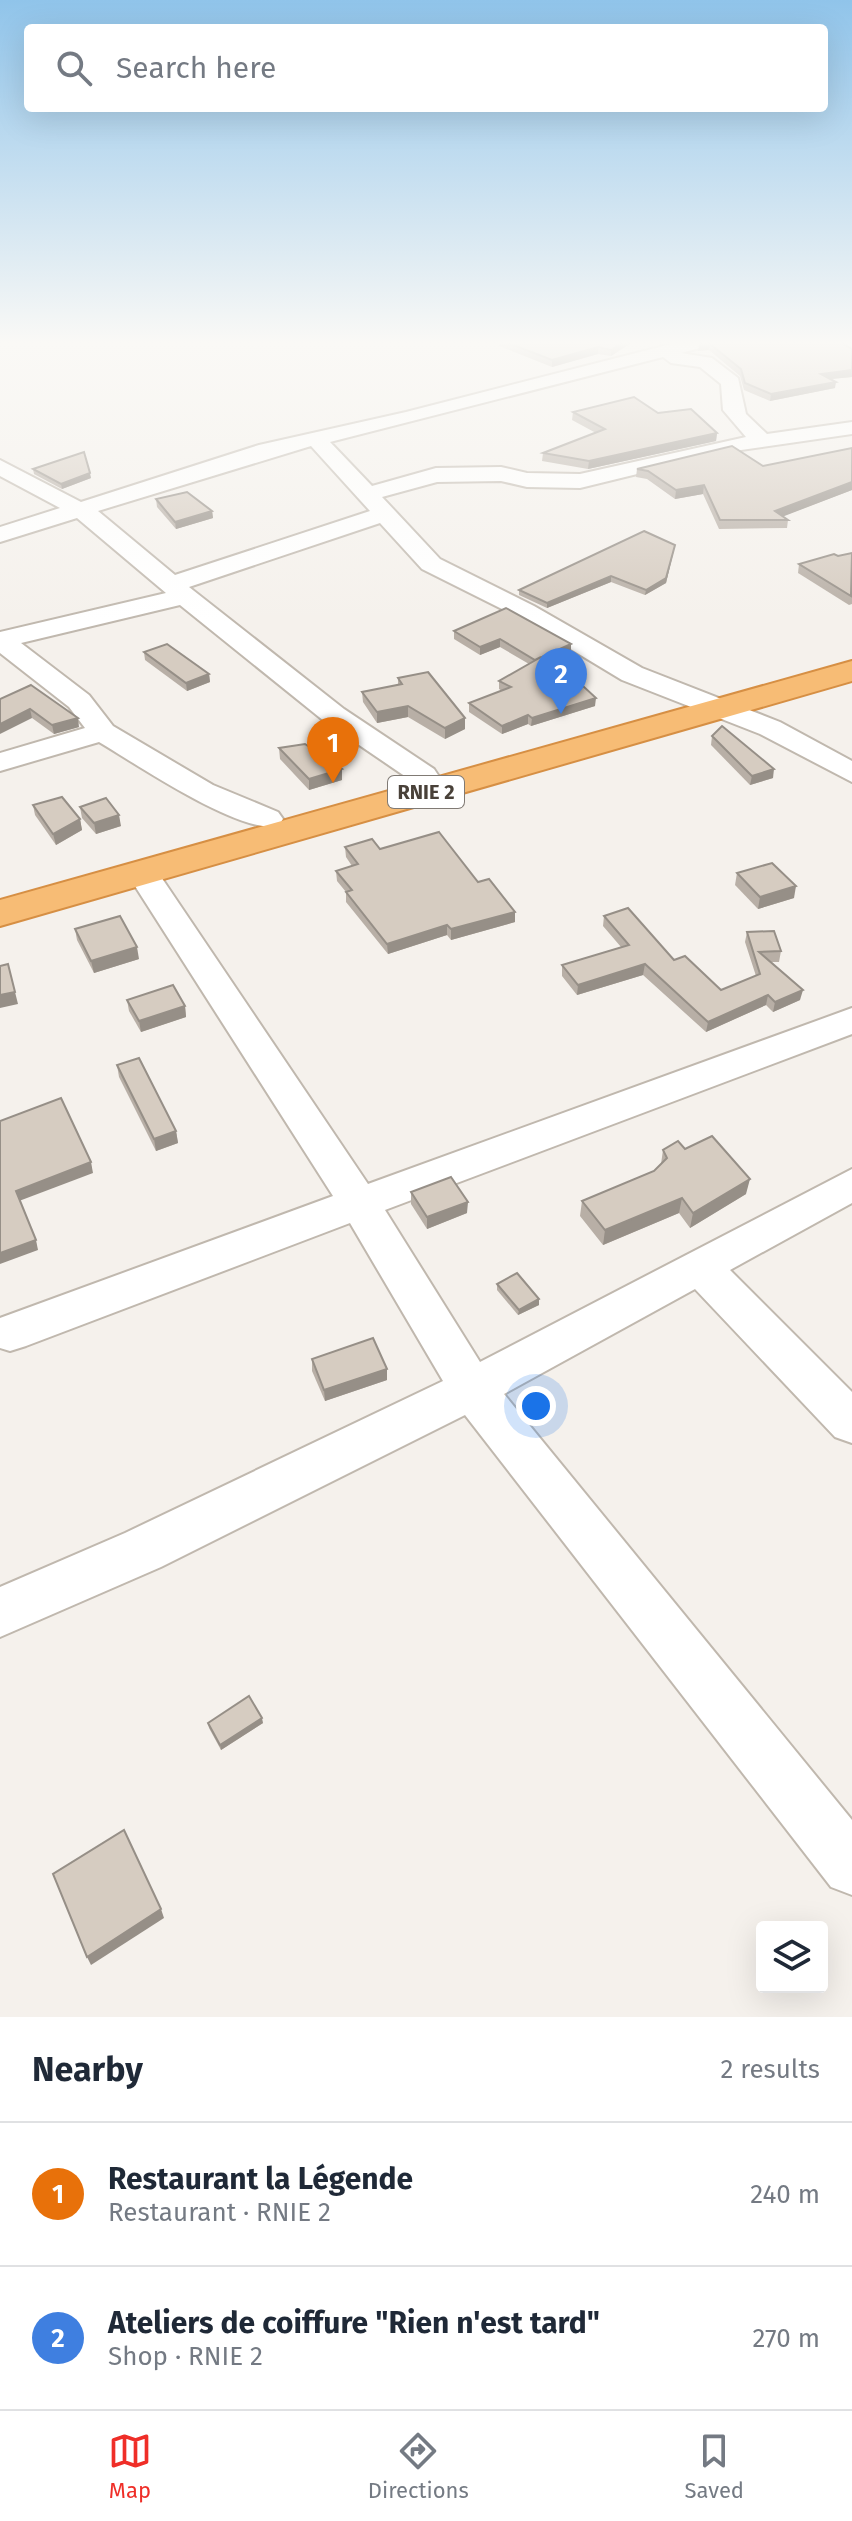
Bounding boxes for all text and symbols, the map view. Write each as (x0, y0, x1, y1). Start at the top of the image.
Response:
search box (24, 24, 828, 112)
icon: search (52, 46, 96, 90)
text: Search here (116, 50, 276, 86)
pin: 2 (535, 648, 587, 714)
pin: 1 (307, 717, 359, 783)
road number: RNIE 2 (388, 776, 464, 808)
your location (516, 1386, 556, 1426)
map controls (756, 1921, 828, 1993)
button: layers (756, 1921, 828, 1993)
text: Nearby (32, 2049, 143, 2090)
text: 2 results (720, 2054, 820, 2085)
text: Restaurant la Légende (108, 2161, 413, 2197)
text: 1 (52, 2179, 64, 2210)
text: 240 m (750, 2179, 820, 2210)
text: Restaurant · RNIE 2 (108, 2197, 331, 2228)
text: Ateliers de coiffure "Rien n'est tard" (108, 2305, 600, 2341)
text: 2 (51, 2323, 65, 2354)
text: 270 m (752, 2323, 820, 2354)
text: Shop · RNIE 2 (108, 2341, 263, 2372)
tab: Map (108, 2429, 152, 2504)
tab: Directions (368, 2429, 469, 2504)
tab: Saved (685, 2429, 744, 2504)

